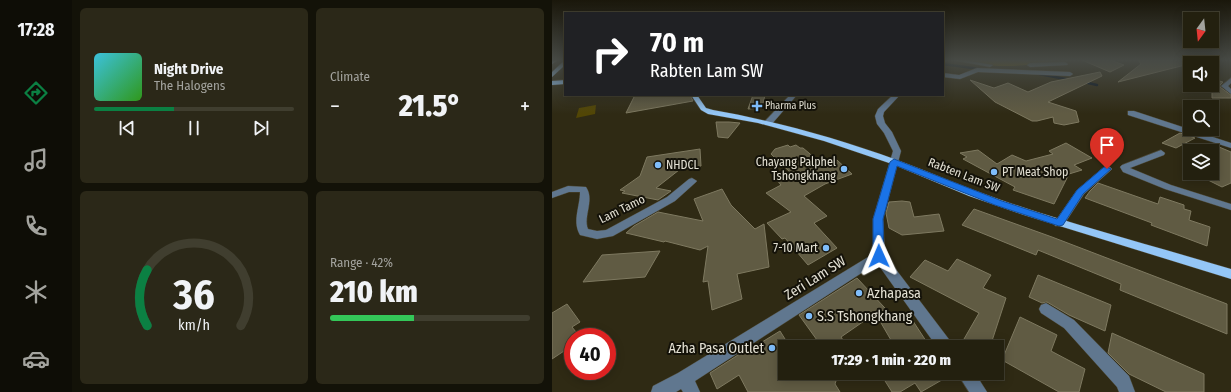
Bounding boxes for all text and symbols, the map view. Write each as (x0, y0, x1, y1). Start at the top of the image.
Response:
north arrow (1183, 12, 1219, 48)
map controls (1183, 12, 1219, 180)
text: 17:28 (17, 19, 55, 41)
text: 70 m (650, 26, 704, 59)
icon: right (584, 28, 636, 80)
button: sound (1183, 56, 1219, 92)
text: Night Drive (154, 60, 223, 78)
text: Rabten Lam SW (650, 60, 763, 82)
text: Climate (330, 69, 370, 84)
text: The Halogens (154, 78, 225, 93)
icon: directions (22, 79, 50, 107)
text: 21.5° (399, 88, 461, 124)
text: − (330, 93, 340, 120)
text: + (520, 93, 530, 120)
place label: Pharma Plus (765, 100, 816, 112)
button: search (1183, 100, 1219, 136)
marker: Pharma Plus (752, 101, 762, 111)
icon: previous (116, 117, 138, 139)
icon: pause (183, 117, 205, 139)
icon: next (250, 117, 272, 139)
pin (1090, 128, 1124, 169)
icon: arrive (1096, 134, 1118, 156)
button: layers (1183, 144, 1219, 180)
icon: music (22, 146, 50, 174)
place label: Chayang Palphel Tshongkhang (756, 155, 836, 183)
street label: Rabten Lam SW (926, 155, 1002, 195)
place label: NHDCL (666, 158, 700, 172)
marker: NHDCL (653, 160, 663, 170)
marker: Chayang Palphel Tshongkhang (839, 164, 849, 174)
place label: PT Meat Shop (1002, 165, 1068, 179)
marker: PT Meat Shop (989, 167, 999, 177)
street label: Lam Tamo (597, 192, 647, 226)
icon: phone (22, 212, 50, 240)
position arrow (858, 235, 900, 277)
place label: 7-10 Mart (773, 241, 818, 255)
marker: 7-10 Mart (821, 243, 831, 253)
street label: Zeri Lam SW (781, 252, 849, 304)
text: Range · 42% (330, 255, 393, 270)
text: 36 (172, 269, 215, 319)
text: 210 km (330, 274, 418, 310)
icon: climate (22, 278, 50, 306)
place label: Azhapasa (867, 285, 921, 302)
marker: Azhapasa (854, 288, 864, 298)
place label: S.S Tshongkhang (817, 308, 913, 325)
marker: S.S Tshongkhang (804, 311, 814, 321)
text: km/h (178, 316, 210, 333)
speed limit sign: 40 (564, 328, 616, 380)
place label: Azha Pasa Outlet (669, 340, 764, 357)
marker: Azha Pasa Outlet (767, 343, 777, 353)
icon: car (22, 345, 50, 373)
text: 17:29 · 1 min · 220 m (831, 351, 951, 369)

